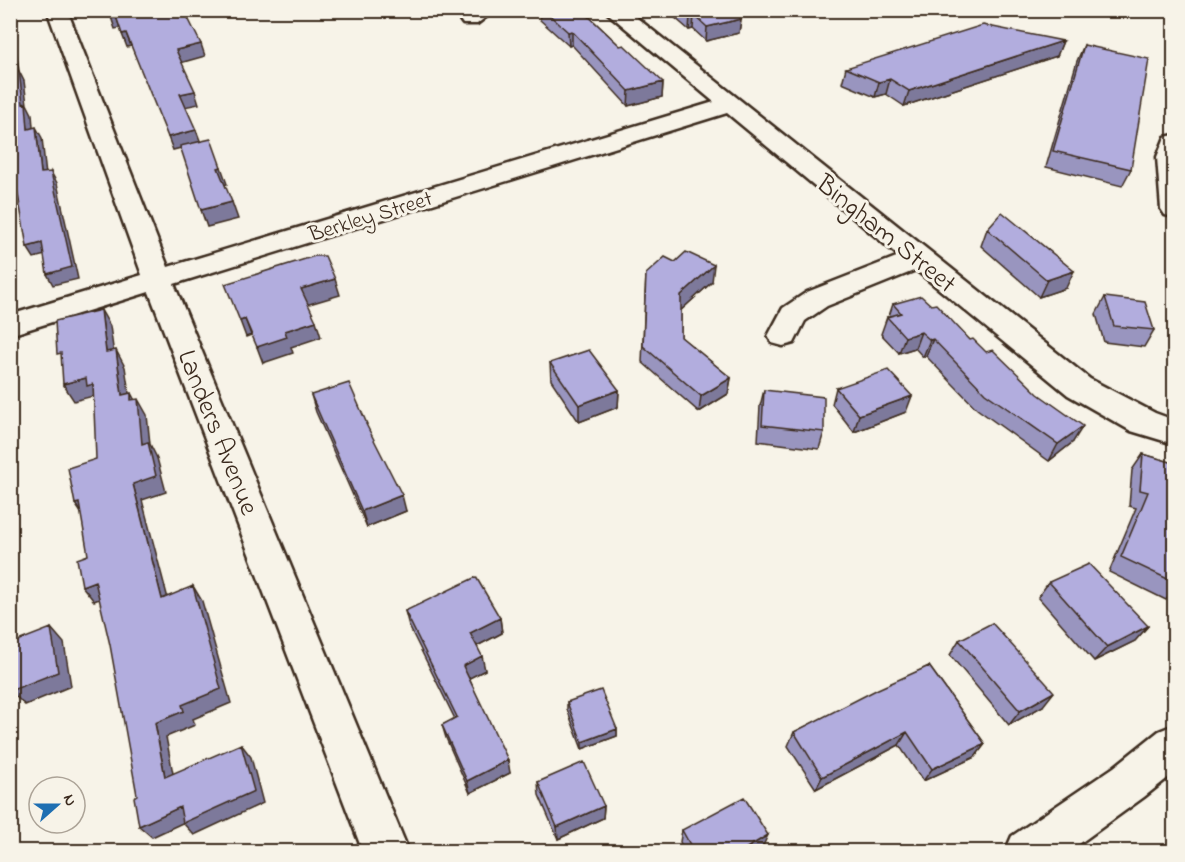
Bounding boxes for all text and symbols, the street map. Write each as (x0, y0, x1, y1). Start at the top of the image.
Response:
street label: Bingham Street (806, 165, 964, 304)
street label: Berkley Street (304, 184, 438, 253)
street label: Landers Avenue (166, 345, 268, 522)
north arrow (27, 775, 87, 835)
text: N (56, 791, 82, 810)

